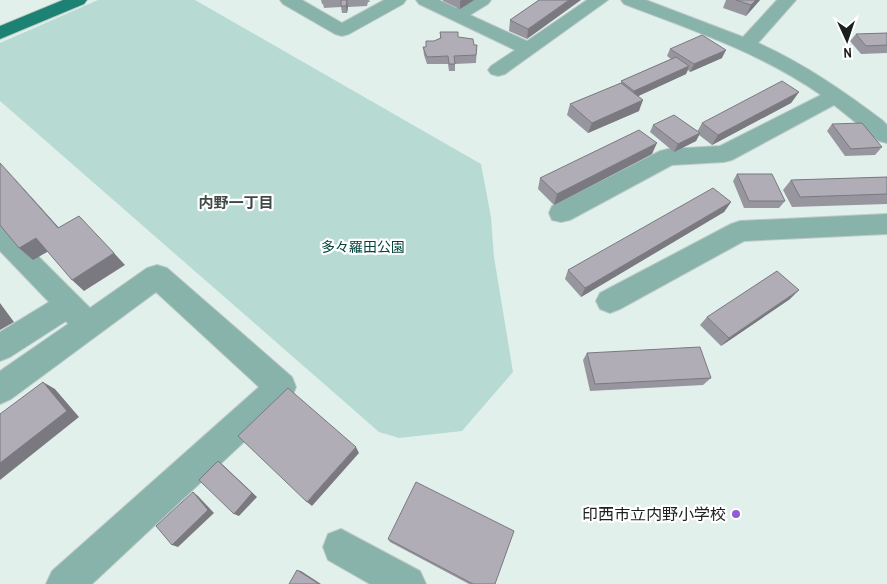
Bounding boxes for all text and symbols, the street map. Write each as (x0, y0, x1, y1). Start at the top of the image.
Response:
north arrow (822, 15, 872, 65)
text: N (843, 44, 852, 62)
district label: 内野一丁目 (198, 192, 274, 213)
park label: 多々羅田公園 (321, 238, 405, 256)
place label: 印西市立内野小学校 (582, 503, 726, 525)
marker: 印西市立内野小学校 (730, 508, 742, 520)

